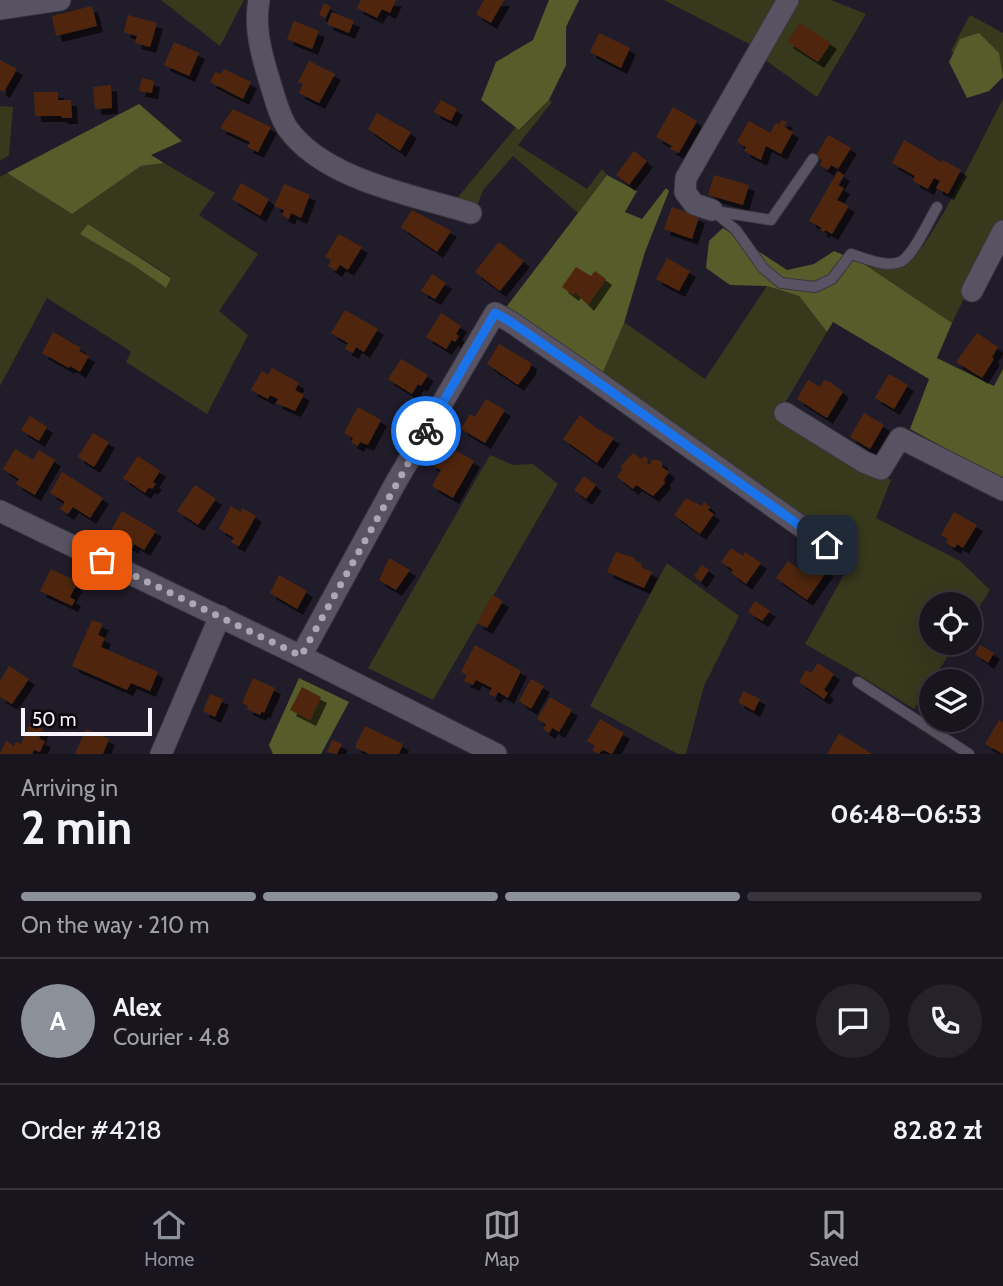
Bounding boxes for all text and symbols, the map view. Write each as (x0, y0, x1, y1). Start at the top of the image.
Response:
courier (391, 396, 461, 466)
icon: bike (407, 412, 445, 450)
pin (797, 515, 857, 575)
icon: home (808, 526, 846, 564)
pin (72, 530, 132, 590)
icon: bag (83, 541, 121, 579)
map controls (919, 592, 982, 732)
button: locate (919, 592, 982, 655)
button: layers (919, 669, 982, 732)
scale bar (21, 705, 152, 737)
text: 50 m (32, 708, 76, 731)
text: Arriving in (21, 774, 118, 802)
text: 06:48–06:53 (830, 798, 982, 830)
text: 2 min (21, 800, 132, 856)
text: On the way · 210 m (21, 911, 209, 939)
button: chat (816, 984, 890, 1058)
button: phone (908, 984, 982, 1058)
text: Alex (113, 991, 162, 1023)
text: A (50, 1005, 66, 1037)
text: Courier · 4.8 (113, 1023, 230, 1051)
text: Order #4218 (21, 1114, 162, 1146)
text: 82.82 zł (893, 1114, 982, 1146)
tab: Home (144, 1206, 194, 1271)
tab: Map (483, 1206, 521, 1271)
tab: Saved (809, 1206, 859, 1271)

